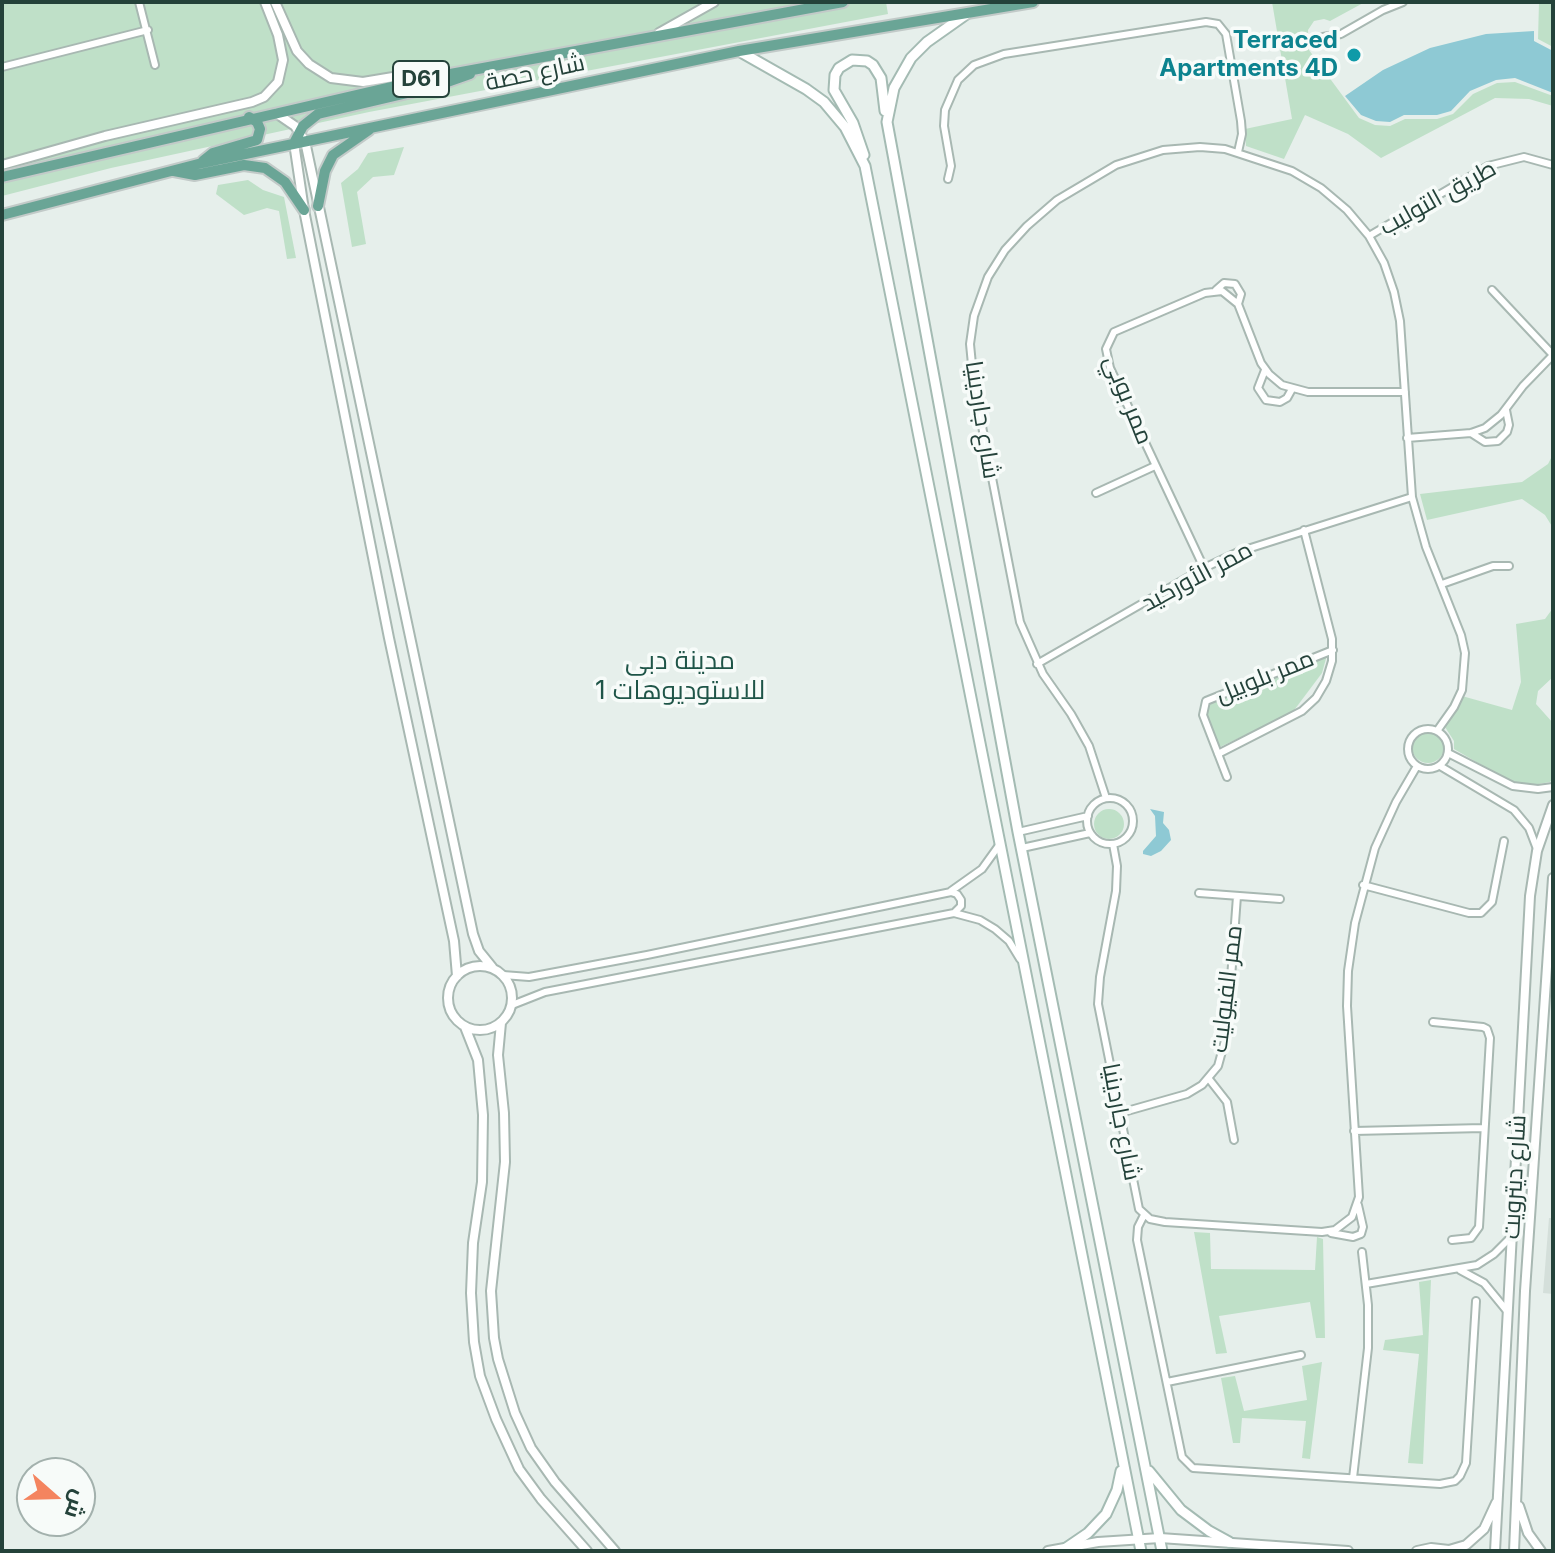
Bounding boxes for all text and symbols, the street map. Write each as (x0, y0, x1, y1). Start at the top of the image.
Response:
place label: Terraced Apartments 4D (1159, 27, 1338, 83)
marker: Terraced Apartments 4D (1345, 46, 1363, 64)
street label: شارع حصة (483, 48, 587, 98)
road number: D61 (393, 61, 449, 97)
street label: طريق التوليب (1375, 154, 1501, 242)
street label: ممر بوبي (1097, 351, 1159, 449)
street label: شارع جاردينيا (958, 359, 1006, 481)
street label: ممر الأوركيد (1136, 536, 1258, 618)
street label: ممر بلوبيل (1212, 644, 1318, 710)
district label: مدينة دبي للاستوديوهات 1 (595, 645, 765, 706)
street label: ممر الفيوليت (1205, 924, 1249, 1054)
street label: شارع جاردينيا (1095, 1061, 1147, 1183)
street label: شارع ديترويت (1497, 1114, 1533, 1240)
north arrow (16, 1457, 96, 1537)
text: ش (60, 1487, 94, 1522)

